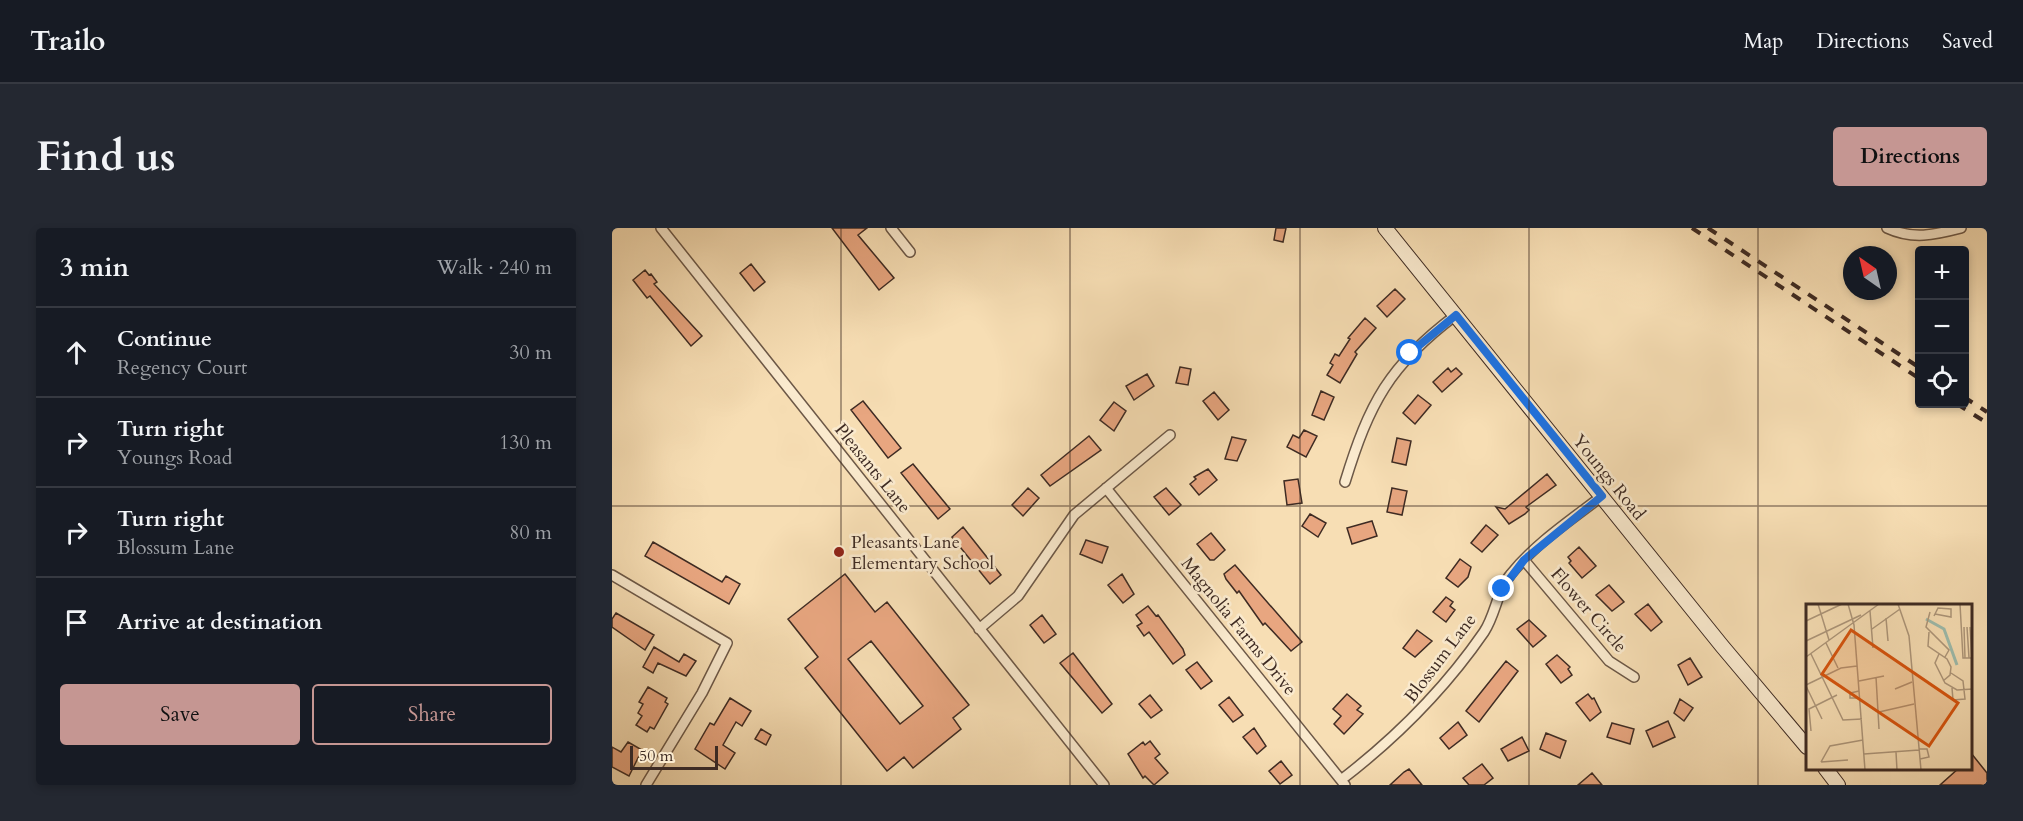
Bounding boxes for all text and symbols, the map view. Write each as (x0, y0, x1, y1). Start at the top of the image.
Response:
text: Trailo (30, 22, 105, 60)
text: Map (1743, 27, 1783, 56)
text: Directions (1816, 27, 1909, 56)
text: Saved (1942, 27, 1993, 56)
button: Directions (1833, 127, 1987, 186)
text: Find us (36, 128, 176, 185)
north arrow (1843, 246, 1897, 300)
map controls (1915, 246, 1969, 408)
button: + (1915, 246, 1969, 300)
text: 3 min (60, 250, 129, 285)
text: Walk · 240 m (437, 254, 552, 281)
button: − (1915, 300, 1969, 354)
text: Continue (117, 324, 212, 354)
icon: ahead (60, 336, 93, 369)
text: 30 m (509, 339, 552, 366)
route start (1396, 339, 1422, 365)
text: Regency Court (117, 354, 247, 381)
button: locate (1915, 354, 1969, 408)
text: Turn right (117, 414, 224, 444)
street label: Pleasants Lane (829, 418, 917, 518)
icon: right (60, 426, 93, 459)
text: 130 m (499, 429, 552, 456)
street label: Youngs Road (1566, 429, 1651, 526)
text: Youngs Road (117, 444, 232, 471)
text: Turn right (117, 504, 224, 534)
icon: right (60, 516, 93, 549)
text: 80 m (509, 519, 552, 546)
place label: Pleasants Lane Elementary School (851, 530, 994, 576)
text: Blossum Lane (117, 534, 234, 561)
marker: Pleasants Lane Elementary School (832, 545, 846, 559)
street label: Magnolia Farms Drive (1175, 552, 1302, 701)
street label: Flower Circle (1545, 563, 1632, 658)
route end (1488, 575, 1514, 601)
inset map (1806, 604, 1972, 770)
icon: arrive (60, 606, 93, 639)
text: Arrive at destination (117, 607, 322, 637)
street label: Blossum Lane (1399, 609, 1482, 708)
button: Save (60, 684, 300, 745)
button: Share (312, 684, 552, 745)
scale bar (630, 743, 718, 770)
text: 50 m (639, 745, 673, 767)

